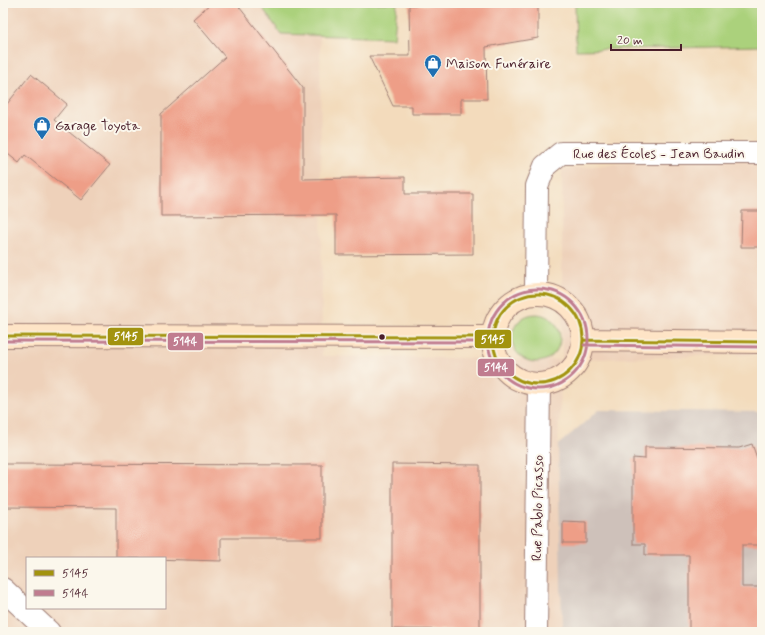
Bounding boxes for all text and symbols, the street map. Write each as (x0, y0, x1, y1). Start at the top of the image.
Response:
scale bar (611, 26, 681, 52)
text: 20 m (617, 33, 643, 49)
shop icon: Maison Funéraire (423, 53, 443, 78)
place label: Maison Funéraire (446, 55, 551, 73)
shop icon: Garage Toyota (32, 115, 52, 140)
place label: Garage Toyota (55, 117, 141, 136)
street label: Rue des Écoles - Jean Baudin (573, 145, 745, 163)
line badge: 5145 (107, 327, 144, 346)
line badge: 5145 (474, 329, 512, 349)
text: 5145 (114, 330, 139, 344)
line badge: 5144 (167, 332, 204, 351)
unlabelled marker (377, 332, 387, 342)
text: 5145 (481, 333, 506, 347)
text: 5144 (173, 335, 198, 349)
line badge: 5144 (477, 358, 515, 377)
text: 5144 (484, 361, 509, 375)
street label: Rue Pablo Picasso (528, 455, 548, 561)
legend (26, 557, 166, 609)
text: 5145 (62, 566, 89, 582)
text: 5144 (62, 586, 88, 602)

